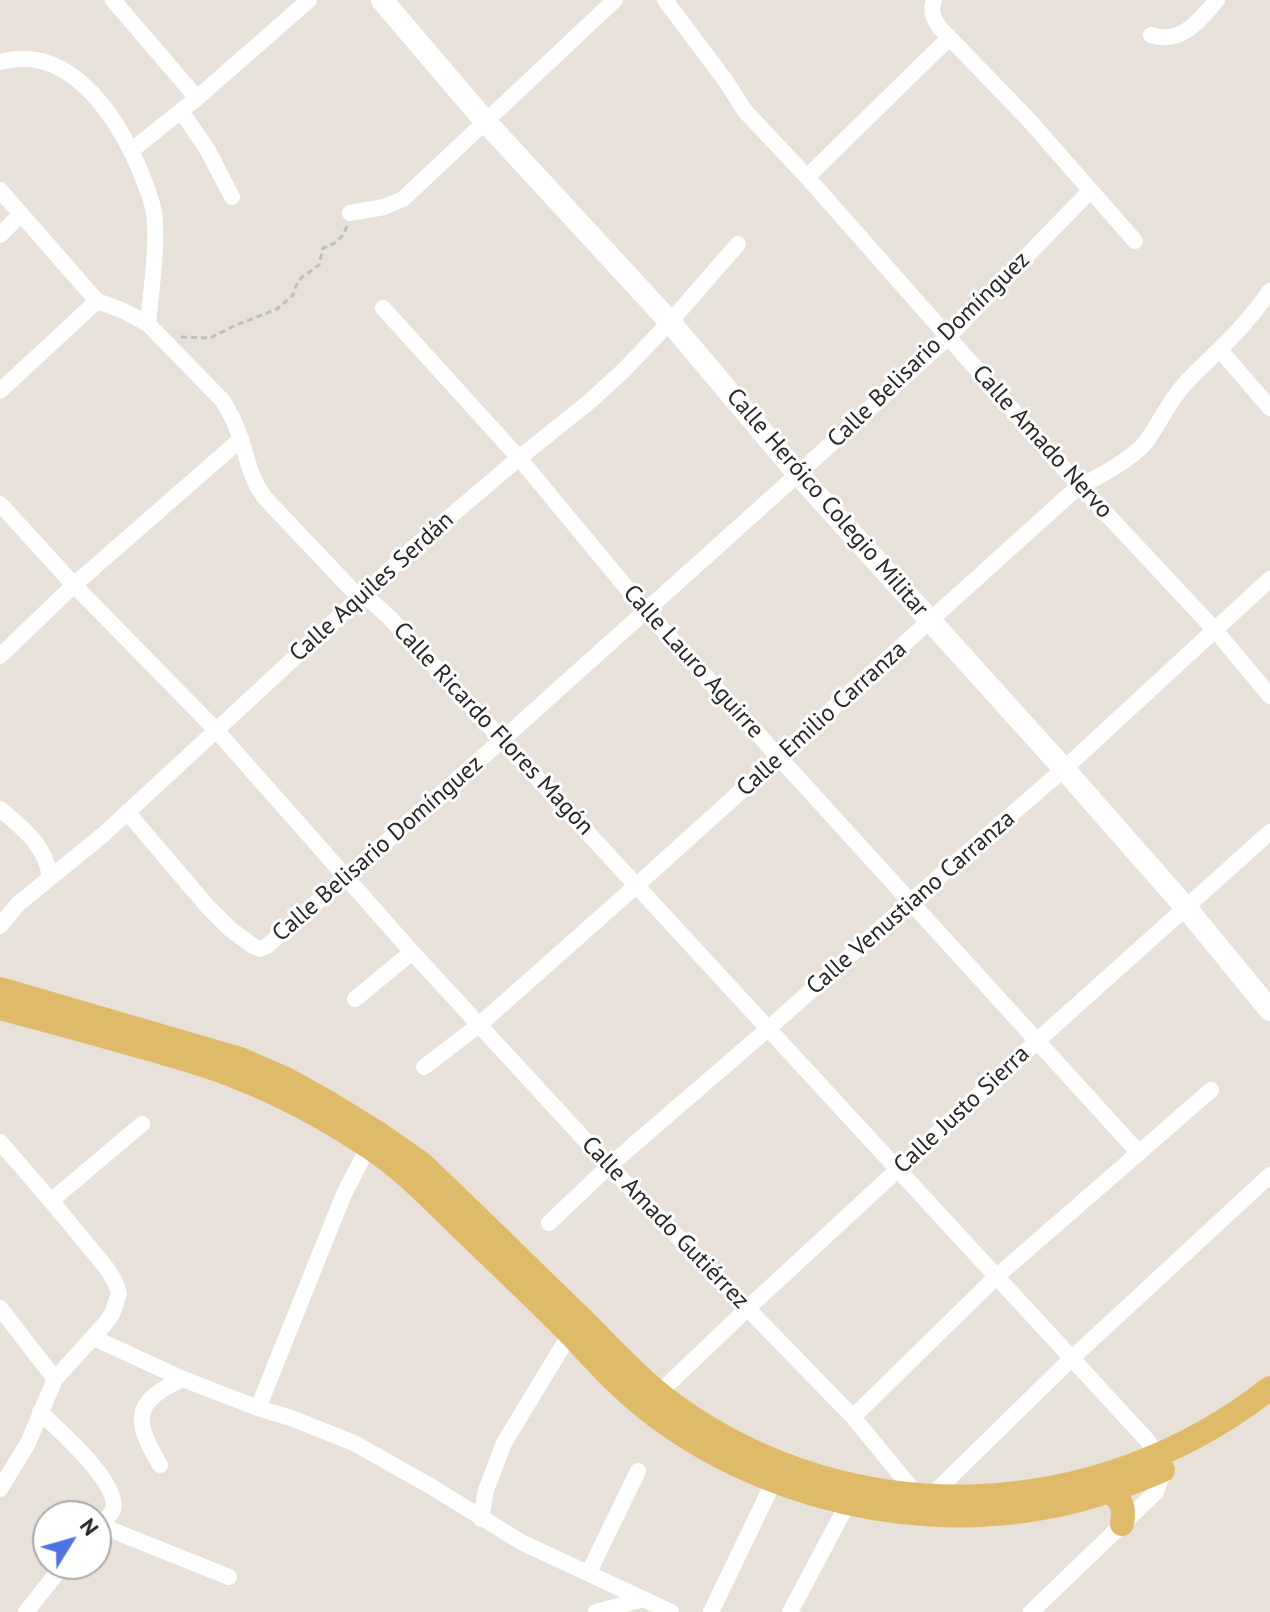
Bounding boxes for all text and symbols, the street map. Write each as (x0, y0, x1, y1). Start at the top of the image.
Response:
street label: Calle Belisario Domínguez (822, 246, 1036, 454)
street label: Calle Amado Nervo (966, 359, 1118, 525)
street label: Calle Heróico Colegio Militar (720, 383, 934, 623)
street label: Calle Aquiles Serdán (284, 506, 460, 668)
street label: Calle Lauro Aguirre (617, 579, 769, 745)
street label: Calle Ricardo Flores Magón (387, 617, 599, 841)
street label: Calle Emilio Carranza (731, 635, 913, 803)
street label: Calle Belisario Domínguez (267, 750, 489, 948)
street label: Calle Venustiano Carranza (801, 805, 1021, 1001)
street label: Calle Justo Sierra (888, 1040, 1036, 1180)
street label: Calle Amado Gutiérrez (575, 1131, 755, 1315)
north arrow (32, 1500, 112, 1580)
text: N (74, 1513, 105, 1541)

